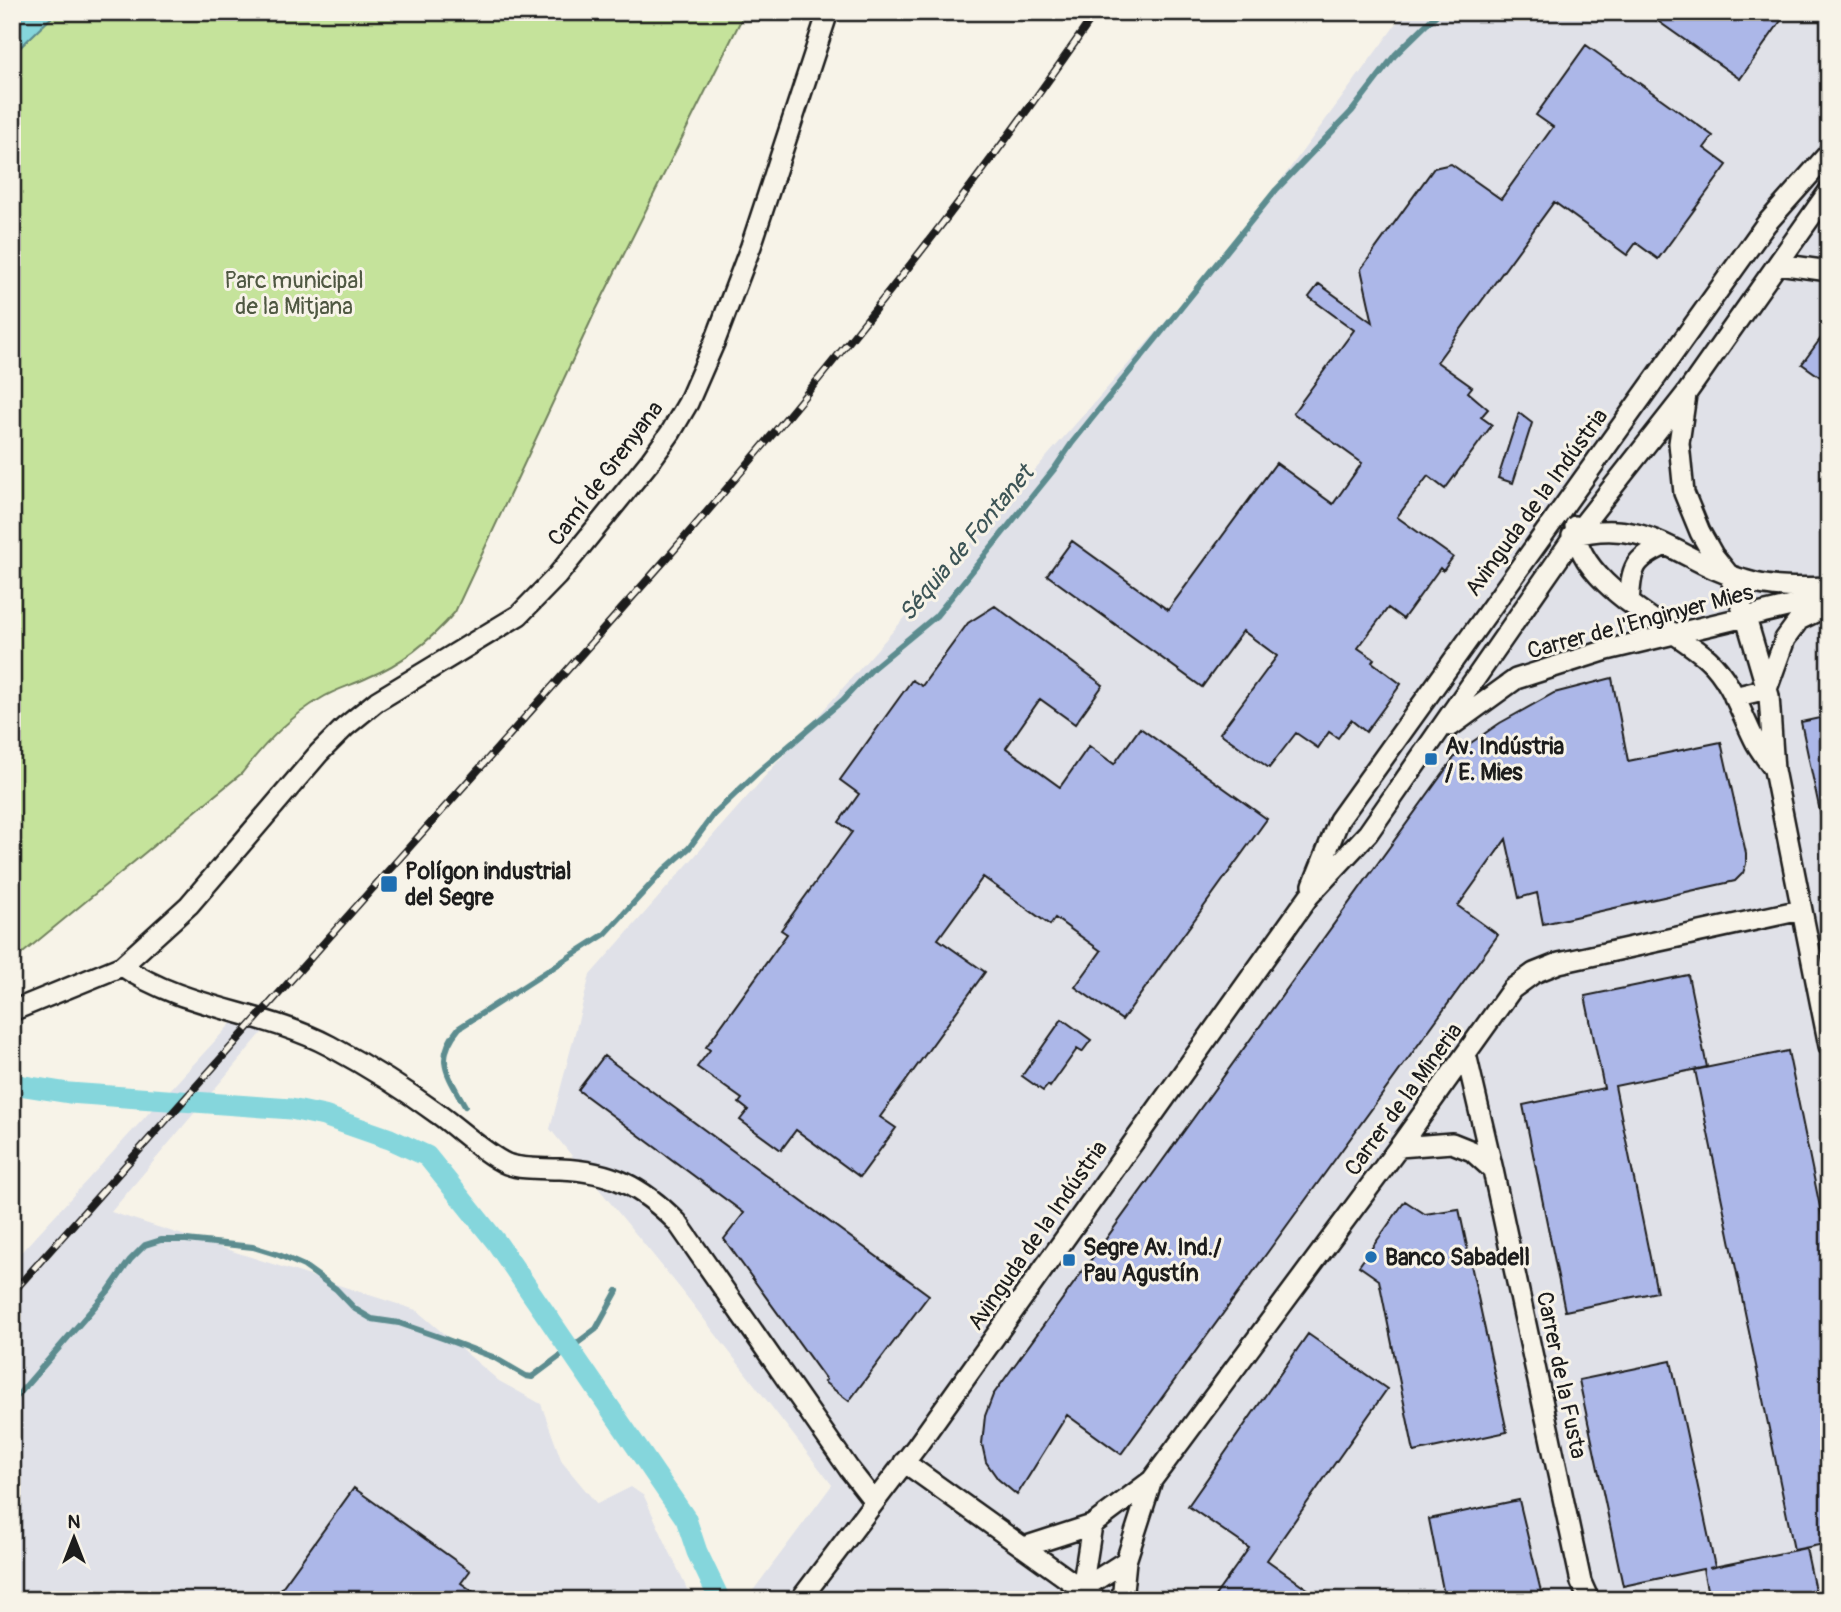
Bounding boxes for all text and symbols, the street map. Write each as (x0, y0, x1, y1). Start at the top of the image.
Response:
park label: Parc municipal de la Mitjana (224, 266, 364, 321)
street label: Camí de Grenyana (541, 395, 670, 552)
street label: Avinguda de la Indústria (1459, 403, 1614, 602)
water label: Séquia de Fontanet (893, 458, 1041, 627)
street label: Carrer de l'Enginyer Mies (1524, 577, 1756, 666)
place label: Av. Indústria / E. Mies (1445, 732, 1564, 787)
marker: Av. Indústria / E. Mies (1423, 751, 1439, 767)
place label: Polígon industrial del Segre (405, 857, 571, 912)
marker: Polígon industrial del Segre (379, 874, 399, 894)
street label: Carrer de la Mineria (1338, 1017, 1469, 1182)
street label: Avinguda de la Indústria (961, 1135, 1114, 1336)
place label: Segre Av. Ind./ Pau Agustín (1083, 1233, 1222, 1288)
place label: Banco Sabadell (1385, 1243, 1530, 1272)
marker: Banco Sabadell (1363, 1249, 1379, 1265)
marker: Segre Av. Ind./ Pau Agustín (1061, 1252, 1077, 1268)
street label: Carrer de la Fusta (1530, 1289, 1593, 1461)
north arrow (38, 1504, 108, 1574)
text: N (68, 1510, 81, 1534)

